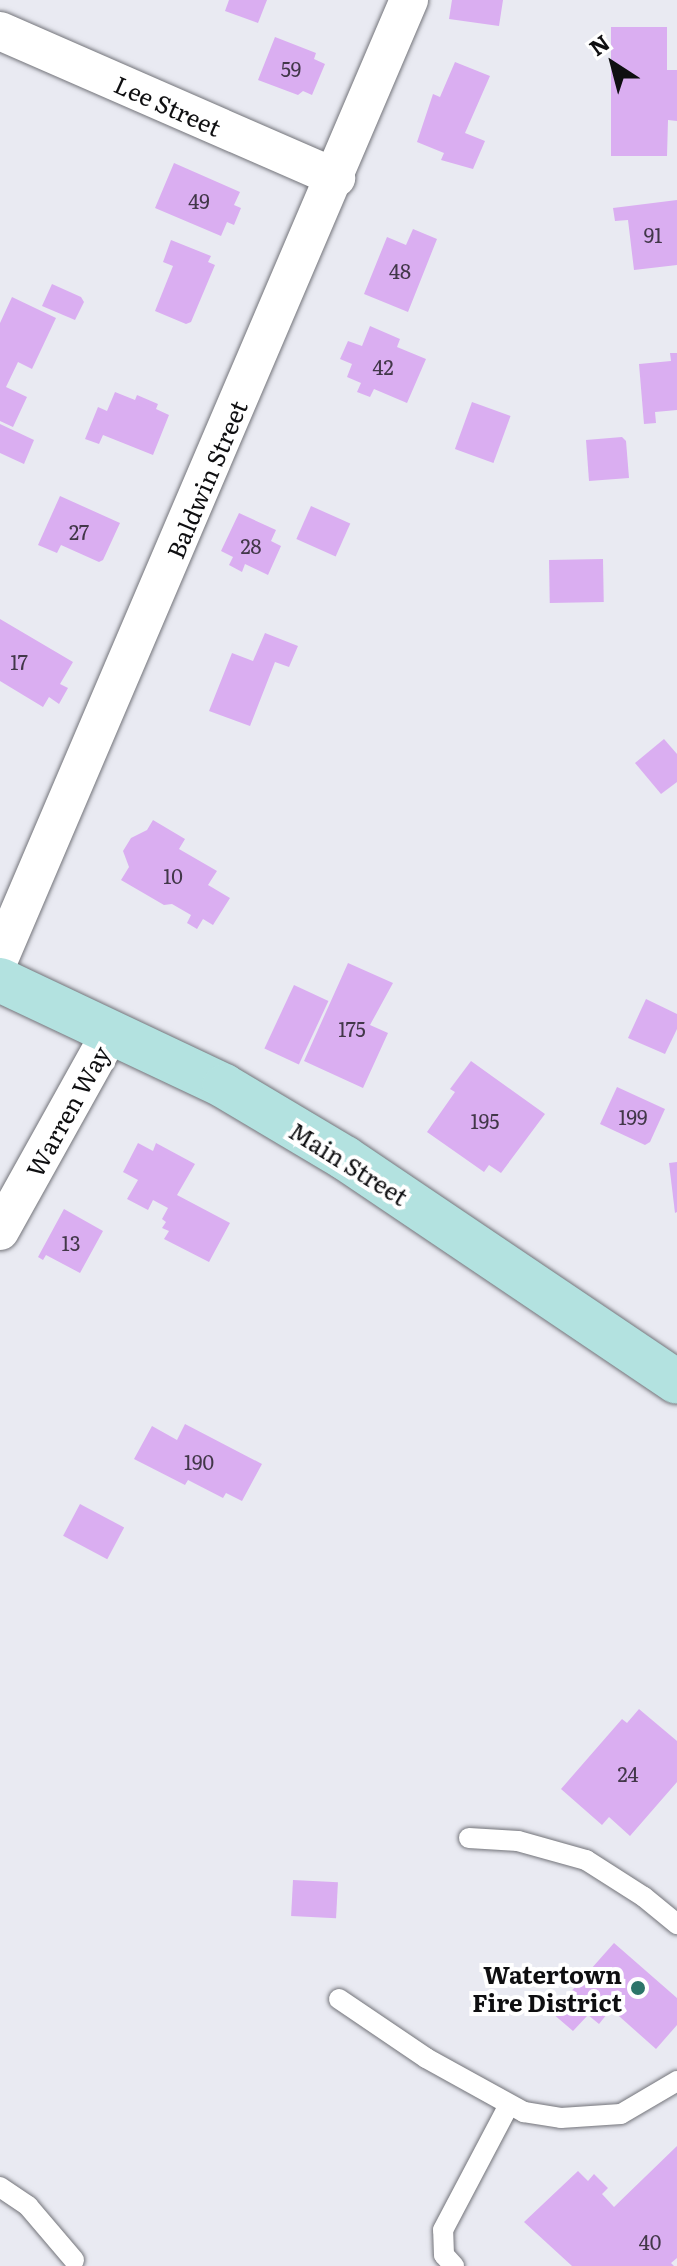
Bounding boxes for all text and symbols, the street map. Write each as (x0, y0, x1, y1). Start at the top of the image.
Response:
north arrow (573, 24, 653, 104)
text: N (581, 25, 616, 63)
house number: 59 (281, 56, 301, 80)
street label: Lee Street (110, 69, 226, 141)
house number: 49 (188, 188, 210, 212)
house number: 91 (644, 222, 662, 246)
house number: 48 (389, 258, 411, 282)
house number: 42 (372, 354, 394, 378)
street label: Baldwin Street (160, 396, 252, 562)
house number: 27 (69, 519, 89, 543)
house number: 28 (240, 533, 262, 557)
house number: 17 (10, 649, 28, 673)
house number: 10 (163, 863, 183, 887)
house number: 175 (338, 1016, 366, 1040)
street label: Warren Way (19, 1041, 115, 1181)
house number: 199 (618, 1104, 648, 1128)
house number: 195 (471, 1108, 499, 1132)
street label: Main Street (285, 1115, 413, 1211)
house number: 13 (62, 1230, 80, 1254)
house number: 190 (184, 1449, 214, 1473)
house number: 24 (617, 1761, 639, 1785)
place label: Watertown Fire District (472, 1960, 622, 2016)
marker: Watertown Fire District (629, 1979, 647, 1997)
house number: 40 (639, 2229, 661, 2253)

